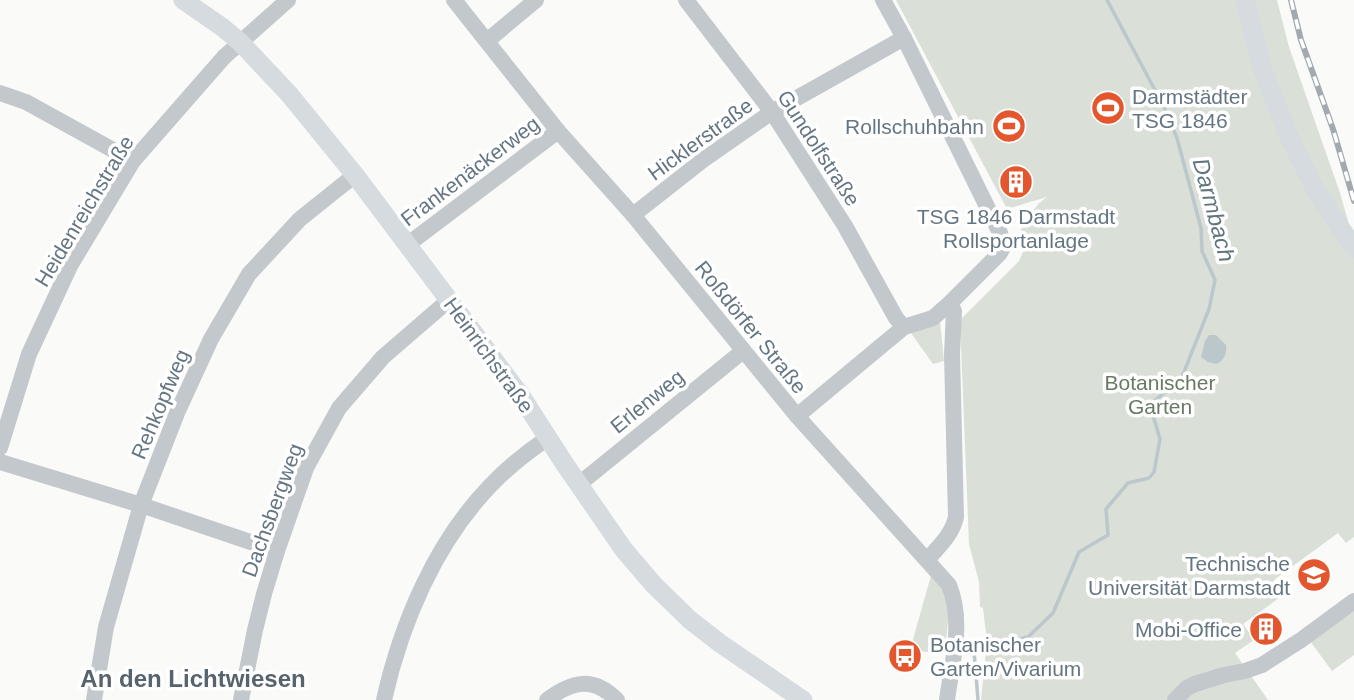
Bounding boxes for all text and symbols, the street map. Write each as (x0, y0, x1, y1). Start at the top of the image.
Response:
place label: Darmstädter TSG 1846 (1132, 85, 1248, 132)
street label: Gundolfstraße (773, 86, 865, 210)
sports icon: Darmstädter TSG 1846 (1089, 89, 1127, 127)
street label: Hicklerstraße (643, 93, 757, 185)
sports icon: Rollschuhbahn (990, 107, 1028, 145)
street label: Frankenäckerweg (396, 112, 544, 230)
place label: Rollschuhbahn (845, 115, 984, 138)
street label: Heidenreichstraße (30, 132, 138, 290)
water label: Darmbach (1188, 155, 1240, 265)
building icon: TSG 1846 Darmstadt Rollsportanlage (997, 163, 1035, 201)
place label: TSG 1846 Darmstadt Rollsportanlage (917, 205, 1115, 252)
street label: Roßdörfer Straße (691, 256, 811, 398)
street label: Heinrichstraße (440, 293, 538, 417)
street label: Rehkopfweg (127, 346, 193, 462)
street label: Erlenweg (606, 365, 688, 437)
park label: Botanischer Garten (1105, 371, 1215, 418)
street label: Dachsbergweg (237, 440, 307, 580)
place label: Technische Universität Darmstadt (1088, 552, 1290, 599)
school or university icon: Technische Universität Darmstadt (1295, 556, 1333, 594)
building icon: Mobi-Office (1247, 610, 1285, 648)
place label: Mobi-Office (1135, 618, 1242, 641)
place label: Botanischer Garten/Vivarium (930, 633, 1081, 680)
bus stop icon: Botanischer Garten/Vivarium (886, 637, 924, 675)
district label: An den Lichtwiesen (80, 665, 306, 692)

